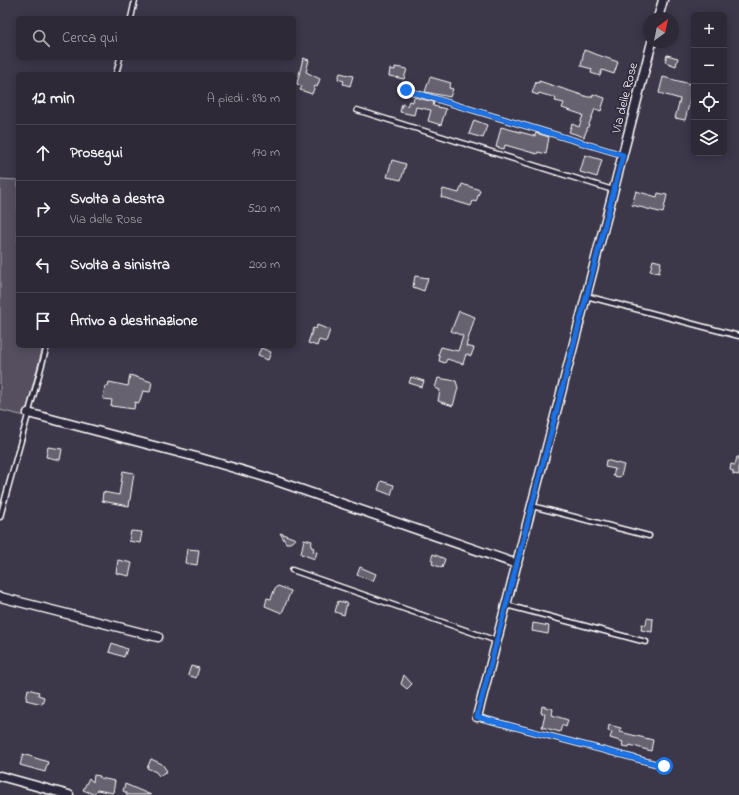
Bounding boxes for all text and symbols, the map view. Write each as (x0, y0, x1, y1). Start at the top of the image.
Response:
north arrow (643, 12, 679, 48)
map controls (691, 12, 727, 156)
button: + (691, 12, 727, 48)
search box (16, 16, 296, 60)
icon: search (30, 27, 52, 49)
text: Cerca qui (62, 27, 118, 49)
button: − (691, 48, 727, 84)
street label: Via delle Rose (607, 60, 643, 136)
route end (397, 81, 415, 99)
button: locate (691, 84, 727, 120)
text: 12 min (32, 86, 75, 111)
text: A piedi · 890 m (207, 89, 280, 108)
button: layers (691, 120, 727, 156)
icon: ahead (32, 142, 54, 164)
text: Prosegui (70, 142, 123, 164)
text: 170 m (252, 143, 280, 162)
text: Svolta a destra (70, 188, 165, 210)
icon: right (32, 198, 54, 220)
text: 520 m (247, 199, 280, 218)
text: Via delle Rose (70, 210, 142, 229)
icon: left (32, 254, 54, 276)
text: Svolta a sinistra (70, 254, 170, 276)
text: 200 m (249, 255, 280, 274)
icon: arrive (32, 310, 54, 332)
text: Arrivo a destinazione (70, 310, 197, 332)
route start (655, 757, 673, 775)

